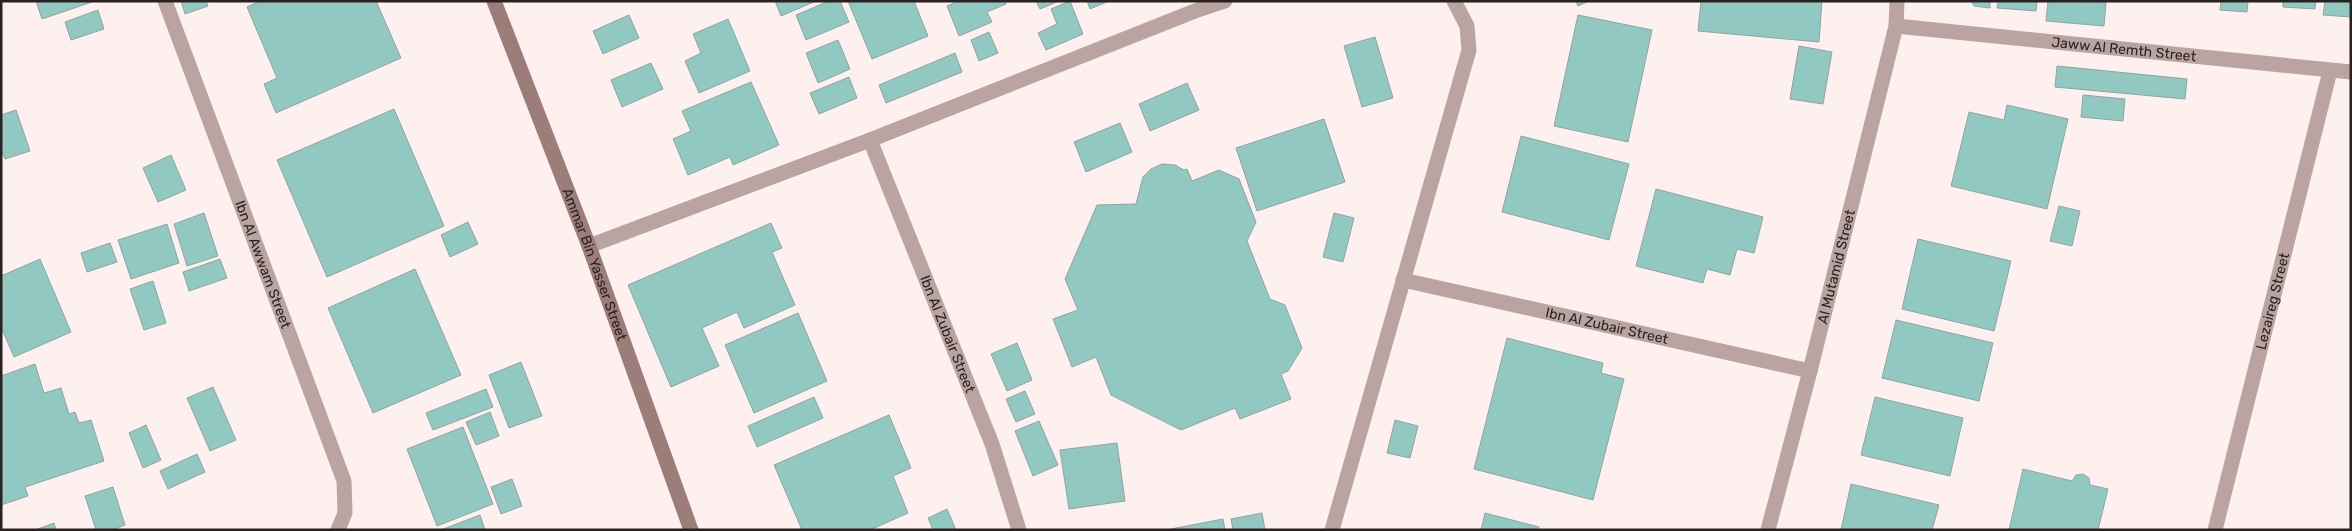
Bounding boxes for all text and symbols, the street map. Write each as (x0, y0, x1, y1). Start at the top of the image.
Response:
street label: Jaww Al Remth Street (2051, 34, 2197, 65)
street label: Ammar Bin Yasser Street (558, 186, 630, 344)
street label: Ibn Al Awwam Street (231, 198, 294, 331)
street label: Al Mutamid Street (1814, 207, 1859, 326)
street label: Lezaireg Street (2253, 251, 2293, 351)
street label: Ibn Al Zubair Street (916, 273, 979, 396)
street label: Ibn Al Zubair Street (1544, 304, 1670, 348)

